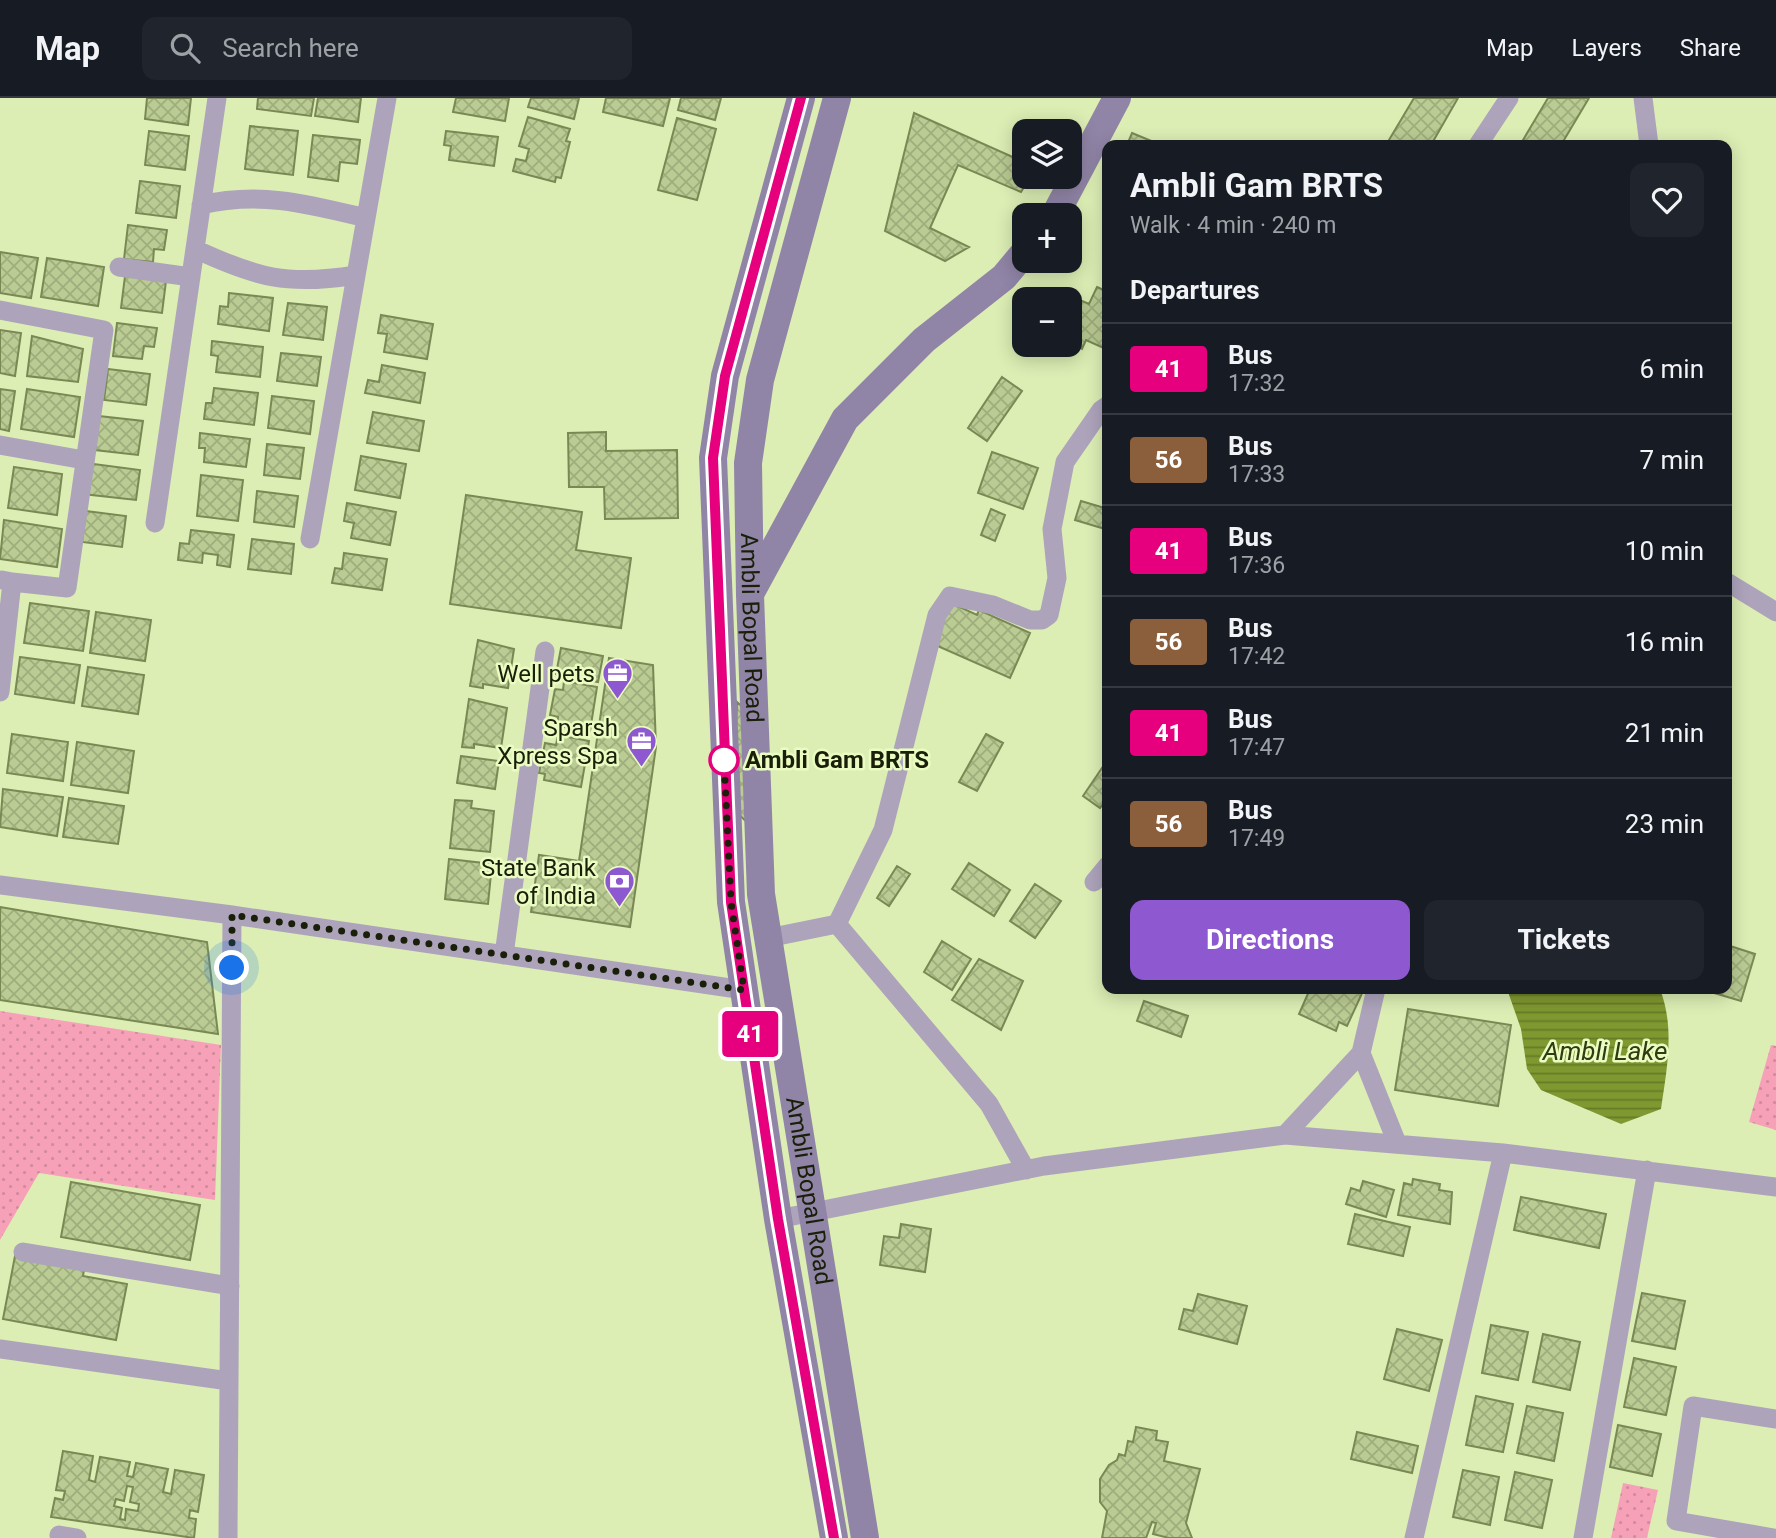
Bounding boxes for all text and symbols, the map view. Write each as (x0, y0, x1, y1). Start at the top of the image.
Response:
search box (142, 17, 632, 80)
text: Map (35, 29, 100, 68)
icon: search (166, 29, 204, 67)
text: Search here (222, 33, 359, 63)
text: Map (1486, 34, 1534, 62)
text: Layers (1572, 34, 1642, 62)
text: Share (1680, 34, 1741, 62)
map controls (1012, 119, 1082, 357)
button: layers (1012, 119, 1082, 189)
button: heart (1630, 163, 1704, 237)
text: Ambli Gam BRTS (1130, 166, 1383, 205)
button: + (1012, 203, 1082, 273)
text: Walk · 4 min · 240 m (1130, 212, 1336, 239)
text: Departures (1130, 275, 1260, 305)
button: − (1012, 287, 1082, 357)
text: Bus (1228, 340, 1273, 370)
text: 6 min (1639, 354, 1704, 384)
text: 41 (1155, 355, 1182, 383)
text: 17:32 (1228, 370, 1285, 397)
text: Bus (1228, 431, 1273, 461)
text: 7 min (1639, 445, 1704, 475)
text: 56 (1155, 446, 1182, 474)
text: 17:33 (1228, 461, 1285, 488)
text: Bus (1228, 522, 1273, 552)
street label: Ambli Bopal Road (735, 533, 769, 723)
text: 10 min (1625, 536, 1704, 566)
text: 41 (1155, 537, 1182, 565)
text: 17:36 (1228, 552, 1285, 579)
text: Bus (1228, 613, 1273, 643)
text: 16 min (1625, 627, 1704, 657)
text: 56 (1155, 628, 1182, 656)
text: 17:42 (1228, 643, 1285, 670)
office icon: Well pets (601, 657, 635, 701)
place label: Well pets (497, 660, 595, 688)
text: Bus (1228, 704, 1273, 734)
place label: Sparsh Xpress Spa (497, 714, 618, 770)
text: 21 min (1625, 718, 1704, 748)
text: 41 (1155, 719, 1182, 747)
office icon: Sparsh Xpress Spa (624, 725, 658, 769)
text: 17:47 (1228, 734, 1285, 761)
marker: Ambli Gam BRTS (709, 745, 739, 775)
place label: Ambli Gam BRTS (745, 746, 929, 774)
text: Bus (1228, 795, 1273, 825)
text: 23 min (1625, 809, 1704, 839)
text: 56 (1155, 810, 1182, 838)
text: 17:49 (1228, 825, 1285, 852)
place label: State Bank of India (481, 854, 597, 910)
bank icon: State Bank of India (602, 865, 636, 909)
button: Directions (1130, 900, 1410, 980)
button: Tickets (1424, 900, 1704, 980)
your location (214, 950, 249, 985)
line badge: 41 (718, 1011, 782, 1057)
text: 41 (736, 1020, 764, 1048)
water label: Ambli Lake (1541, 1036, 1667, 1066)
street label: Ambli Bopal Road (780, 1095, 838, 1287)

